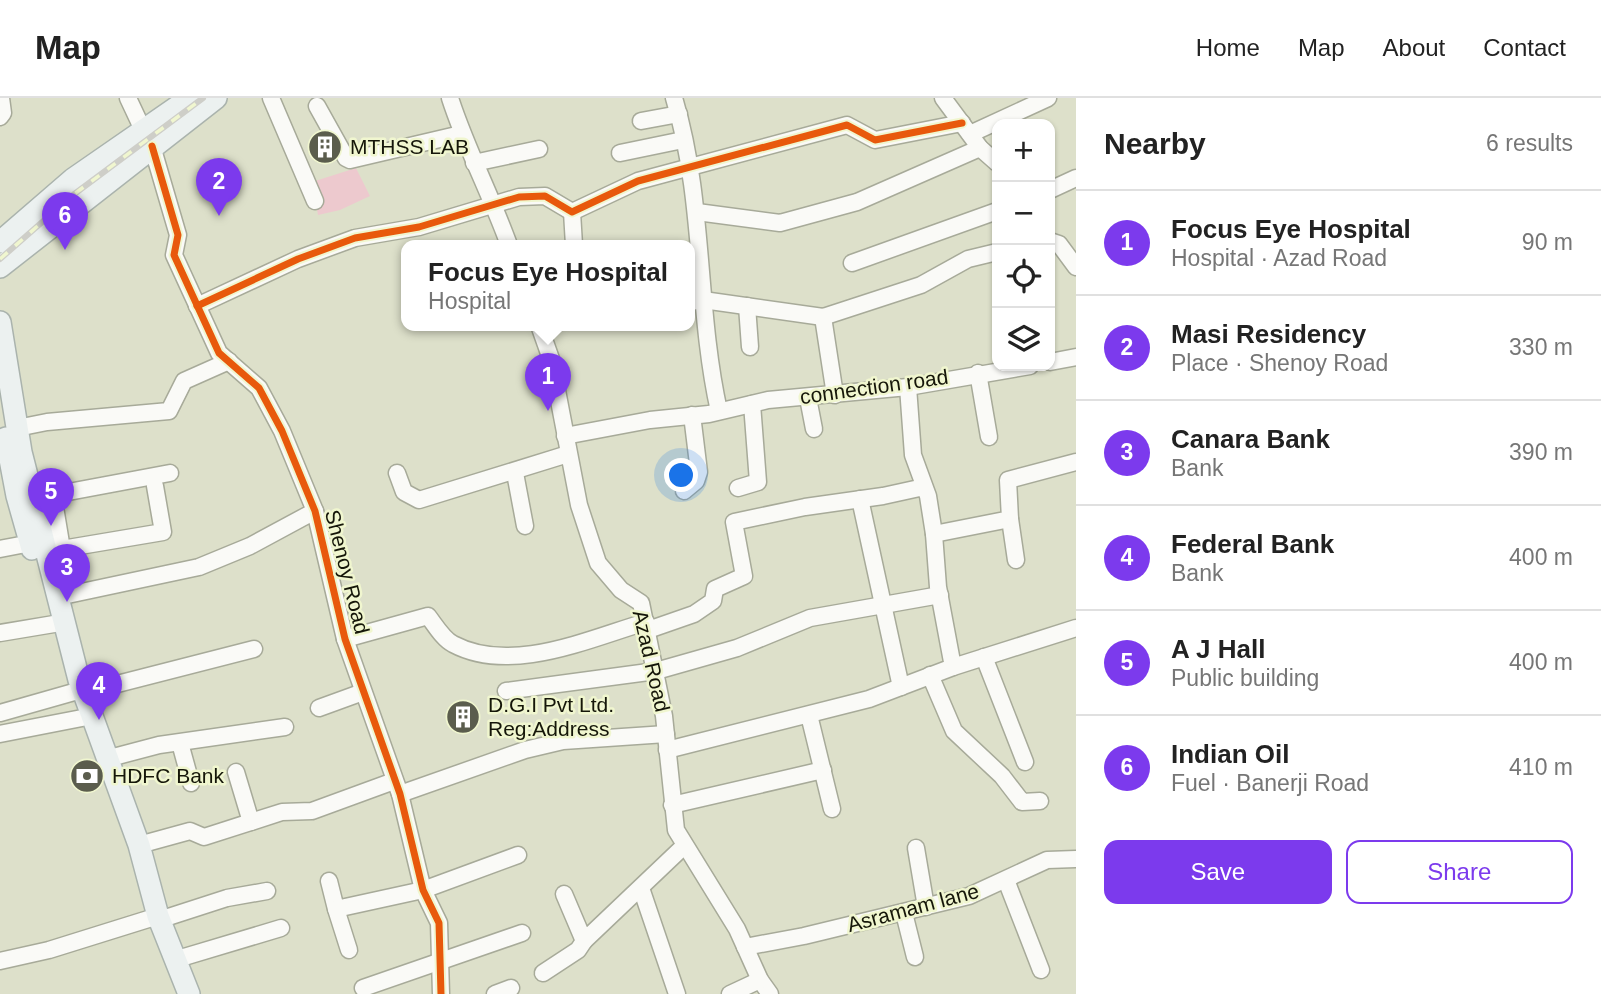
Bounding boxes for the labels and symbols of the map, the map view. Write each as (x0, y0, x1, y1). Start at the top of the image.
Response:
building icon: MTHSS LAB (306, 128, 344, 166)
place label: MTHSS LAB (350, 135, 469, 158)
pin: 2 (196, 158, 242, 216)
pin: 6 (42, 192, 88, 250)
pin: 1 (525, 353, 571, 411)
street label: connection road (798, 365, 950, 408)
your location (664, 458, 698, 492)
pin: 5 (28, 468, 74, 526)
street label: Shenoy Road (321, 507, 374, 636)
pin: 3 (44, 544, 90, 602)
street label: Azad Road (629, 608, 674, 714)
pin: 4 (76, 662, 122, 720)
place label: D.G.I Pvt Ltd. Reg:Address (488, 693, 614, 740)
building icon: D.G.I Pvt Ltd. Reg:Address (444, 698, 482, 736)
bank icon: HDFC Bank (68, 757, 106, 795)
place label: HDFC Bank (112, 764, 225, 787)
street label: Asramam lane (845, 879, 981, 936)

